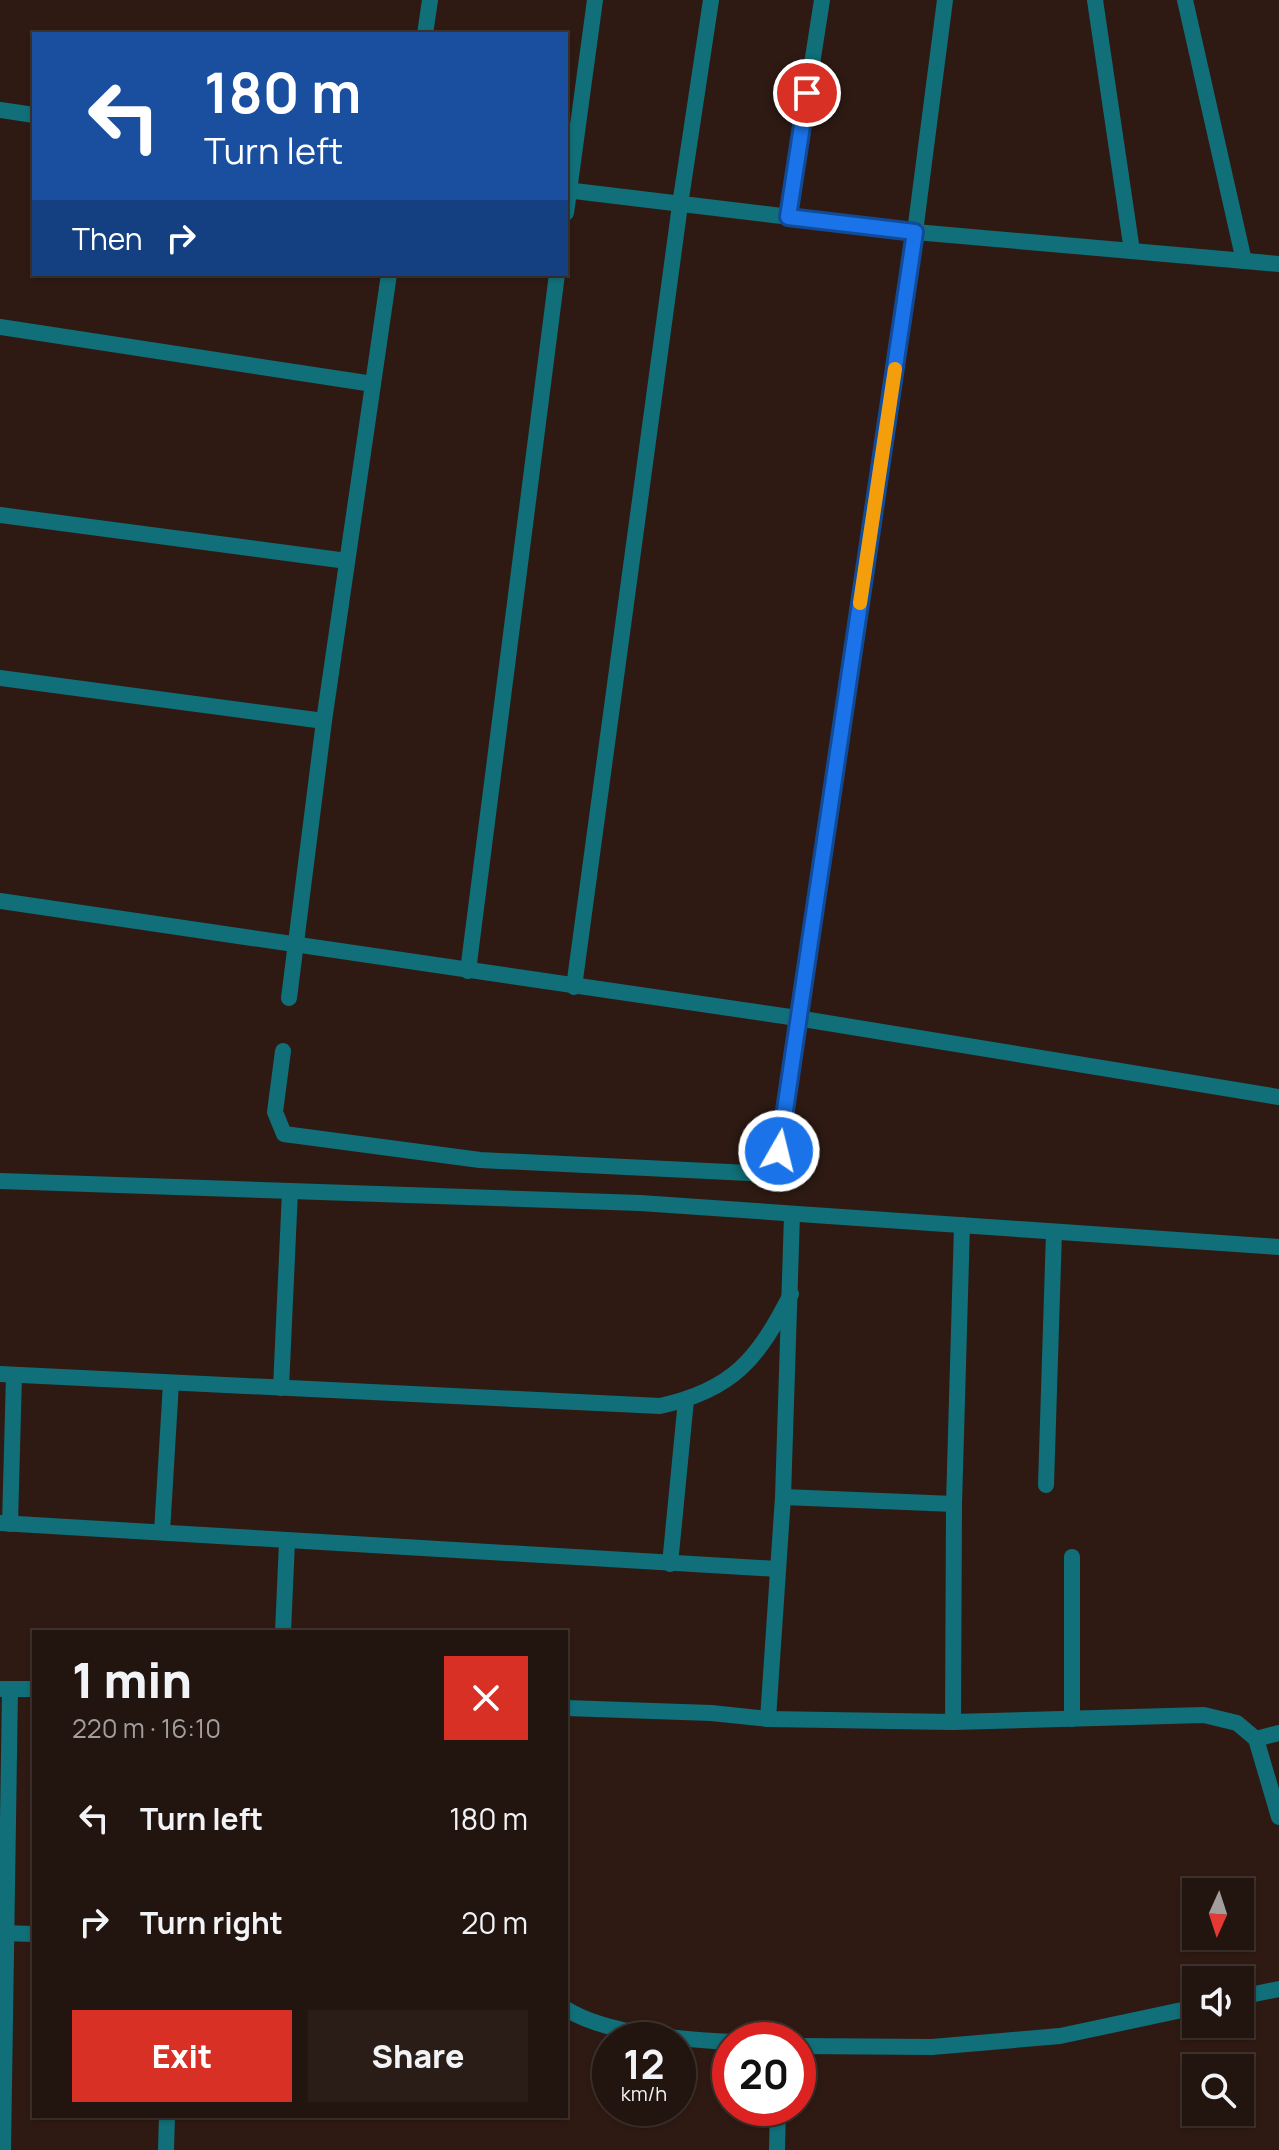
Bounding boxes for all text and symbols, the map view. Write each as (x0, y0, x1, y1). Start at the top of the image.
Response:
text: 180 m (204, 53, 361, 130)
pin (773, 59, 841, 127)
icon: left (72, 64, 176, 168)
icon: arrive (785, 71, 829, 115)
text: Turn left (204, 126, 343, 175)
icon: right (159, 216, 203, 260)
text: Then (72, 218, 143, 259)
position arrow (737, 1109, 821, 1193)
text: 1 min (72, 1647, 192, 1712)
button: close (444, 1656, 528, 1740)
text: 220 m · 16:10 (72, 1710, 221, 1746)
icon: left (72, 1796, 116, 1840)
text: Turn left (140, 1798, 263, 1839)
text: 180 m (449, 1798, 528, 1839)
north arrow (1182, 1878, 1254, 1950)
map controls (1182, 1878, 1254, 2126)
icon: right (72, 1900, 116, 1944)
text: Turn right (140, 1902, 283, 1943)
text: 20 m (461, 1902, 528, 1943)
button: sound (1182, 1966, 1254, 2038)
button: Exit (72, 2010, 292, 2102)
button: Share (308, 2010, 528, 2102)
speed limit sign: 20 (712, 2022, 816, 2126)
text: 12 (623, 2036, 665, 2091)
button: search (1182, 2054, 1254, 2126)
text: km/h (621, 2080, 667, 2107)

